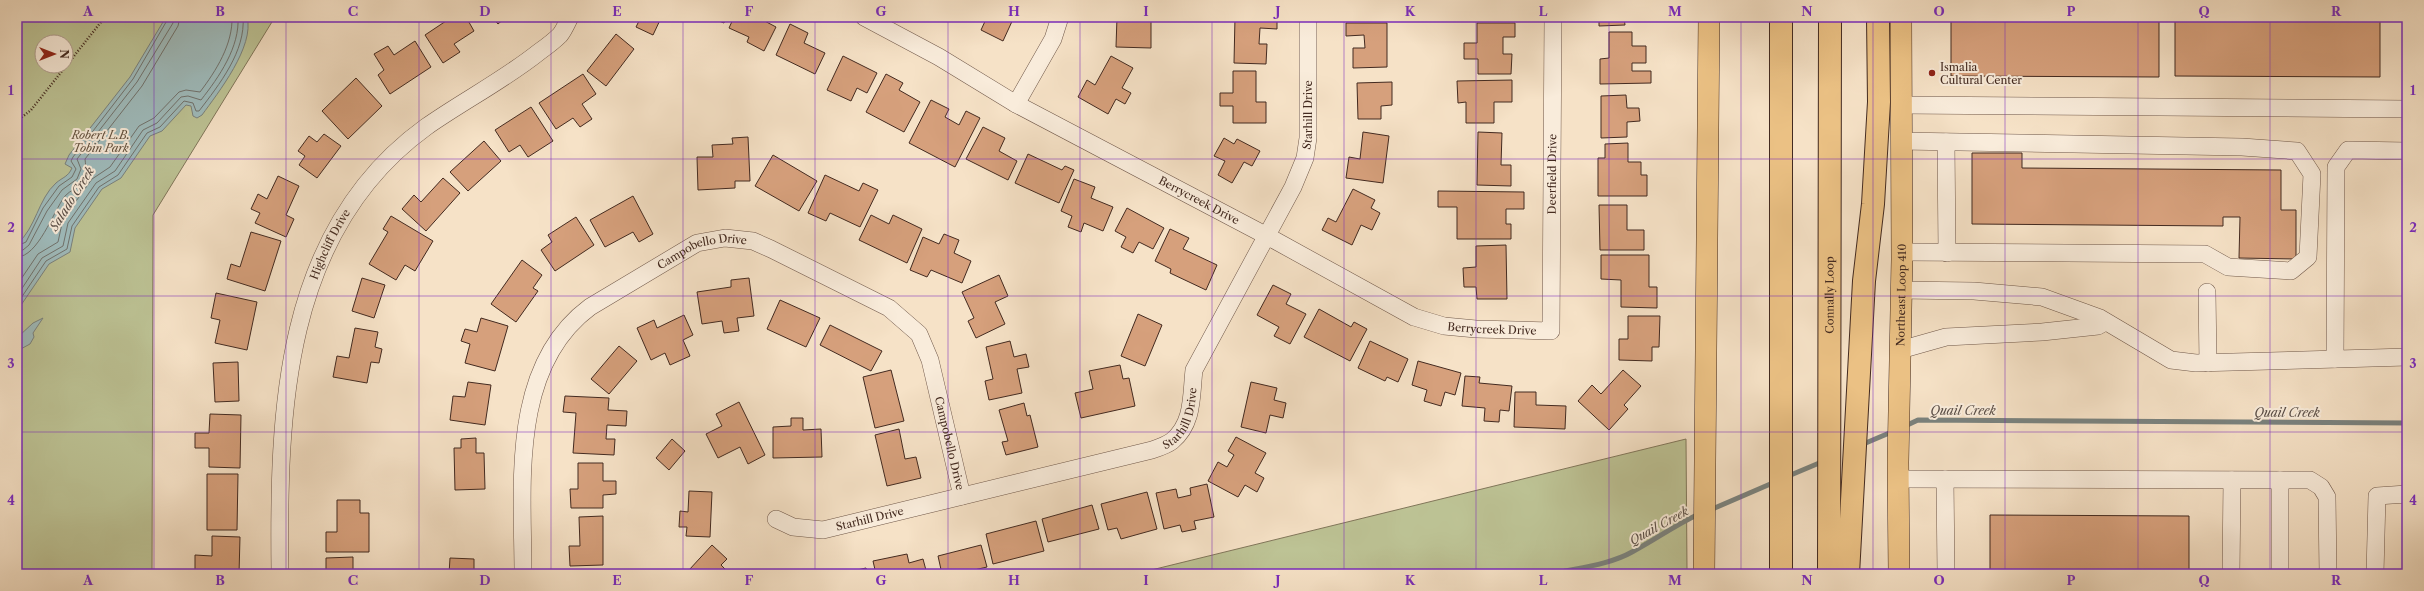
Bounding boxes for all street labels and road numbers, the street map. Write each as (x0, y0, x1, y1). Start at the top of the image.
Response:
street label: Starhill Drive (1299, 80, 1315, 150)
street label: Deerfield Drive (1545, 134, 1559, 214)
street label: Berrycreek Drive (1156, 173, 1242, 227)
street label: Highcliff Drive (307, 206, 353, 282)
street label: Campobello Drive (655, 231, 748, 272)
street label: Northeast Loop 410 (1893, 244, 1909, 347)
street label: Connally Loop (1822, 256, 1837, 334)
street label: Berrycreek Drive (1447, 319, 1537, 338)
street label: Starhill Drive (1160, 387, 1199, 452)
street label: Campobello Drive (932, 395, 967, 491)
street label: Starhill Drive (834, 504, 905, 534)

